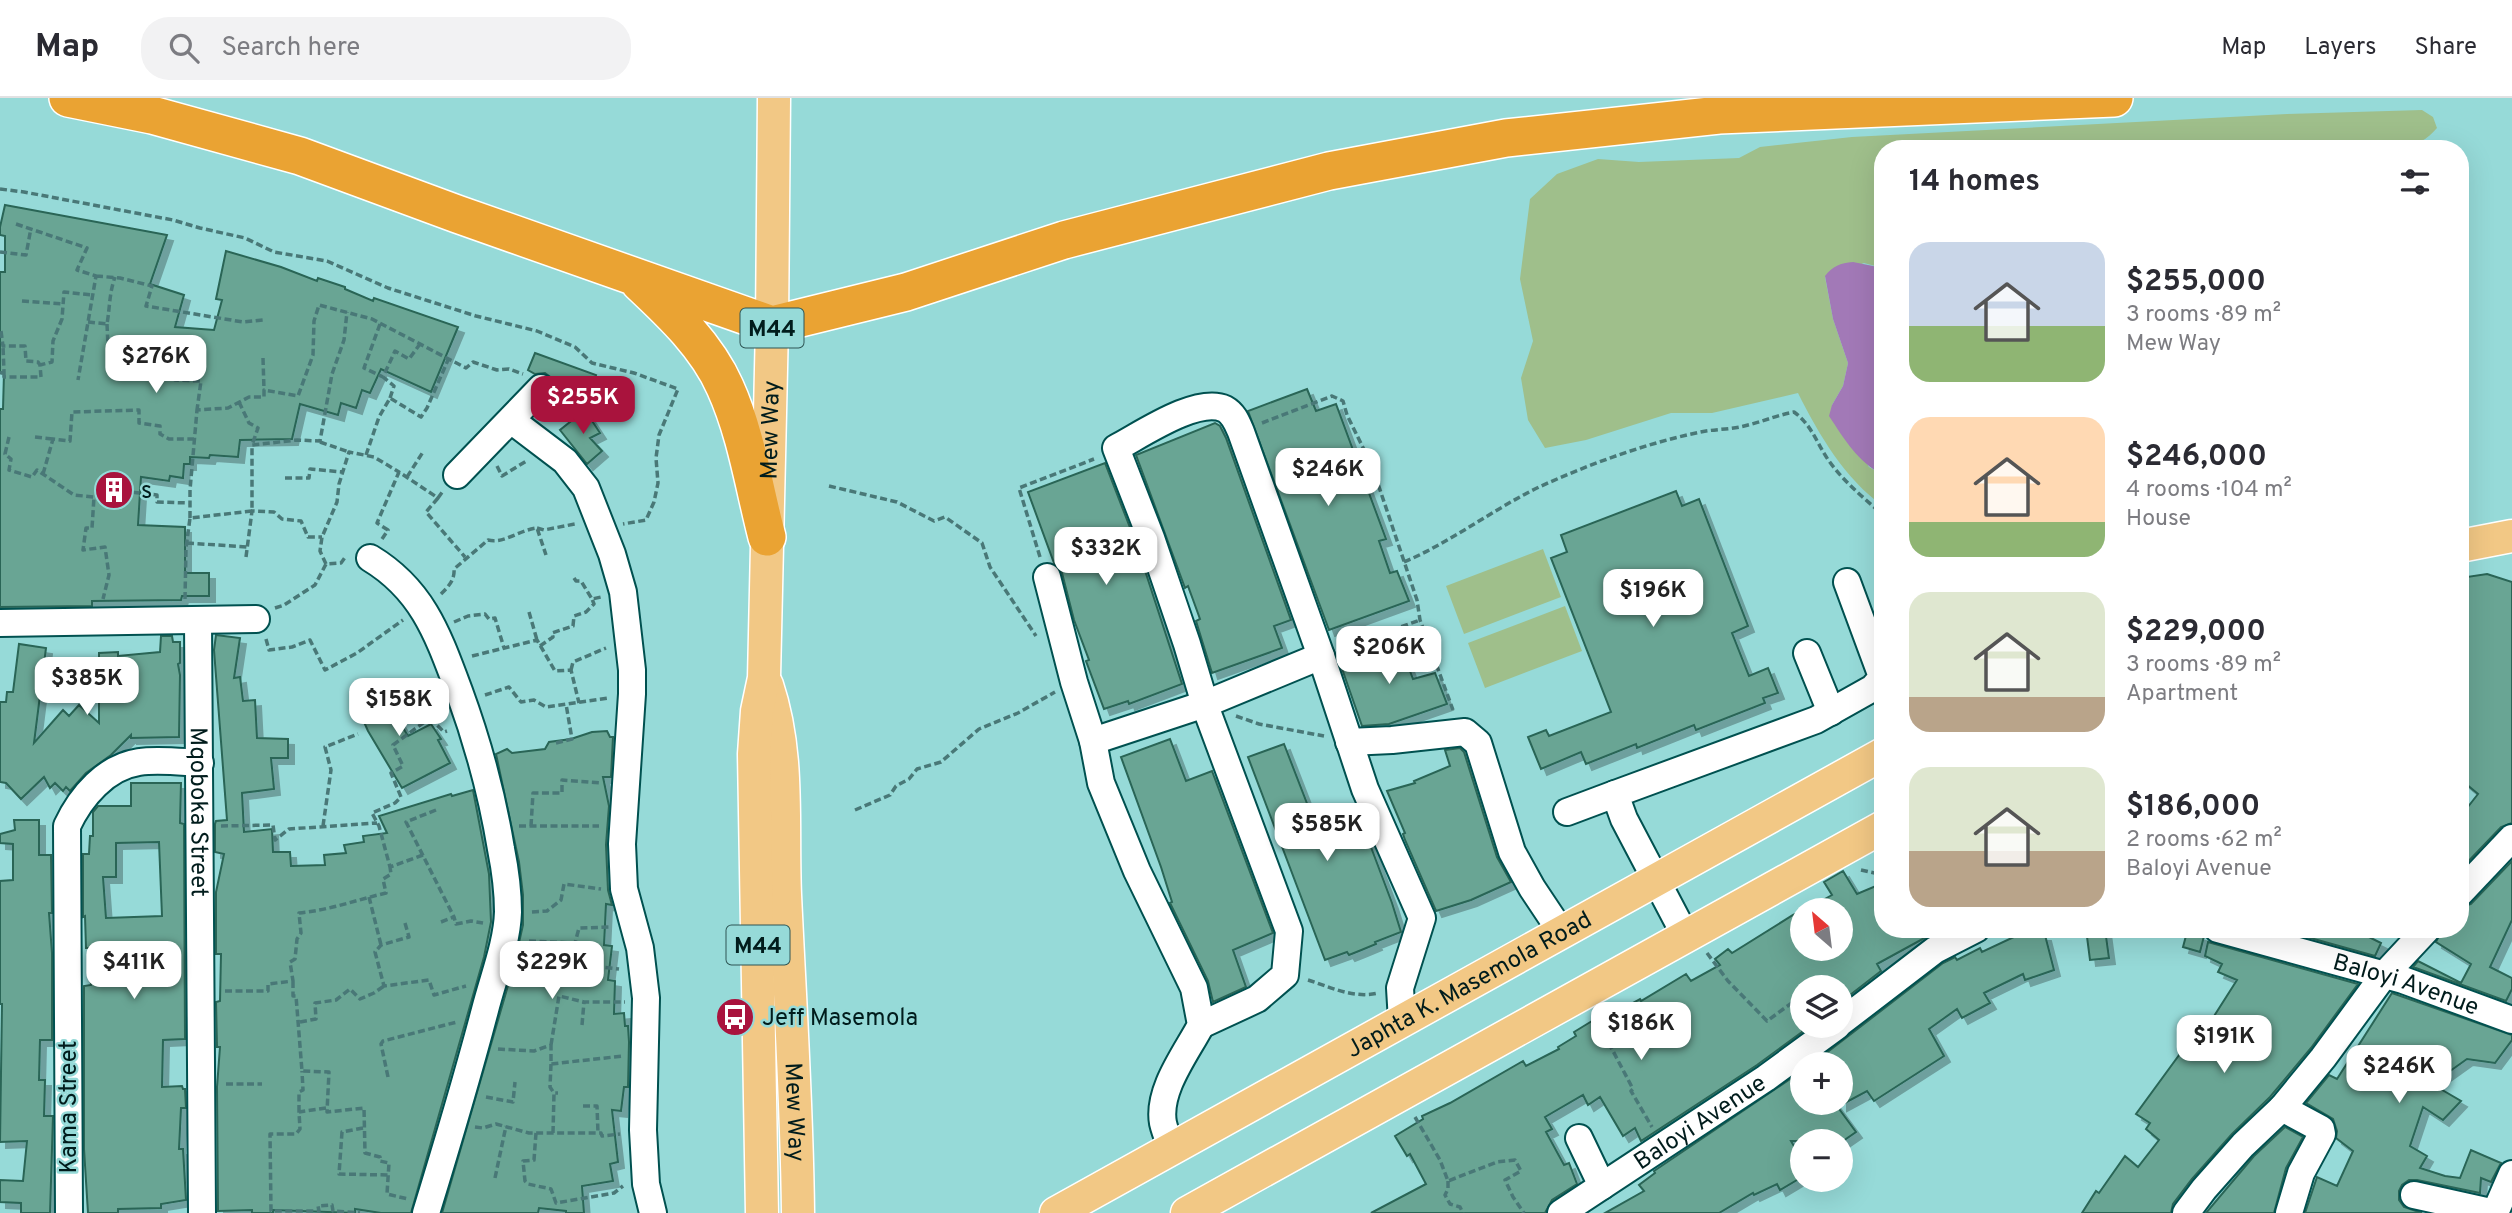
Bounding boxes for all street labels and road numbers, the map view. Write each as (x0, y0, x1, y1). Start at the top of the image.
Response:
road number: M44 (740, 308, 804, 347)
street label: Mew Way (756, 380, 788, 480)
street label: Mqoboka Street (182, 727, 213, 897)
street label: Japhta K. Masemola Road (1342, 906, 1598, 1066)
road number: M44 (726, 926, 790, 964)
street label: Baloyi Avenue (2329, 948, 2483, 1024)
street label: Kama Street (55, 1040, 85, 1174)
street label: Mew Way (776, 1062, 810, 1162)
street label: Baloyi Avenue (1629, 1069, 1772, 1178)

